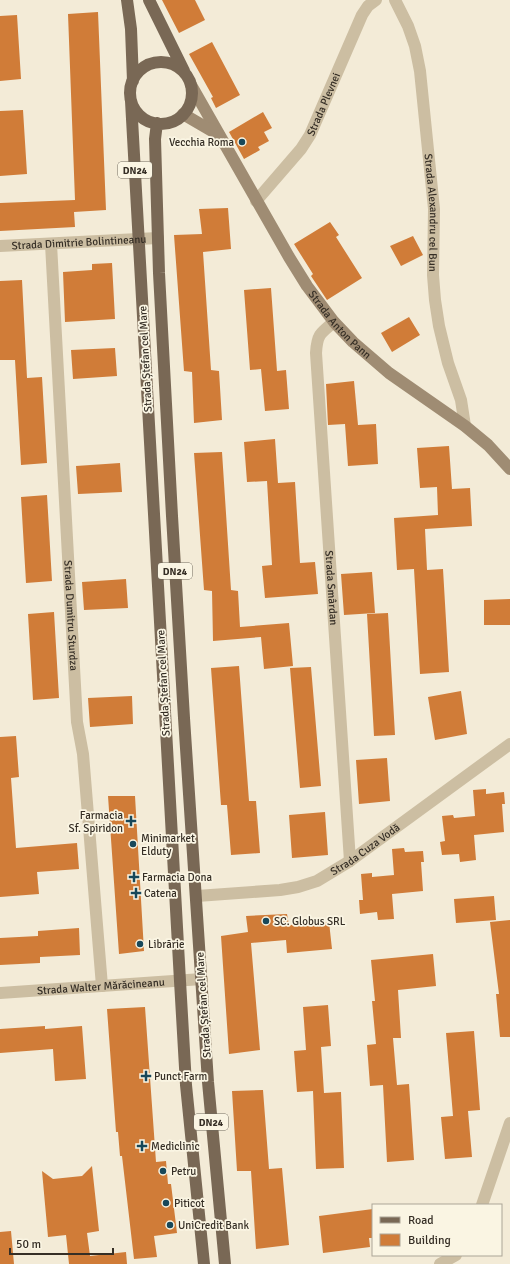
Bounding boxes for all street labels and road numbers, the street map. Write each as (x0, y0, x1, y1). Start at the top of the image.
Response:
street label: Strada Plevnei (304, 71, 343, 138)
street label: Strada Alexandru cel Bun (421, 153, 440, 272)
road number: DN24 (118, 162, 152, 178)
street label: Strada Dimitrie Bolintineanu (11, 233, 147, 252)
street label: Strada Anton Pann (306, 288, 374, 362)
street label: Strada Ștefan cel Mare (136, 305, 155, 412)
street label: Strada Smârdan (322, 550, 340, 626)
street label: Strada Dumitru Sturdza (61, 560, 80, 672)
road number: DN24 (158, 563, 192, 579)
street label: Strada Ștefan cel Mare (154, 629, 173, 736)
street label: Strada Cuza Vodă (328, 821, 403, 878)
street label: Strada Ștefan cel Mare (193, 951, 214, 1058)
street label: Strada Walter Mărăcineanu (36, 976, 165, 997)
road number: DN24 (194, 1114, 228, 1130)

